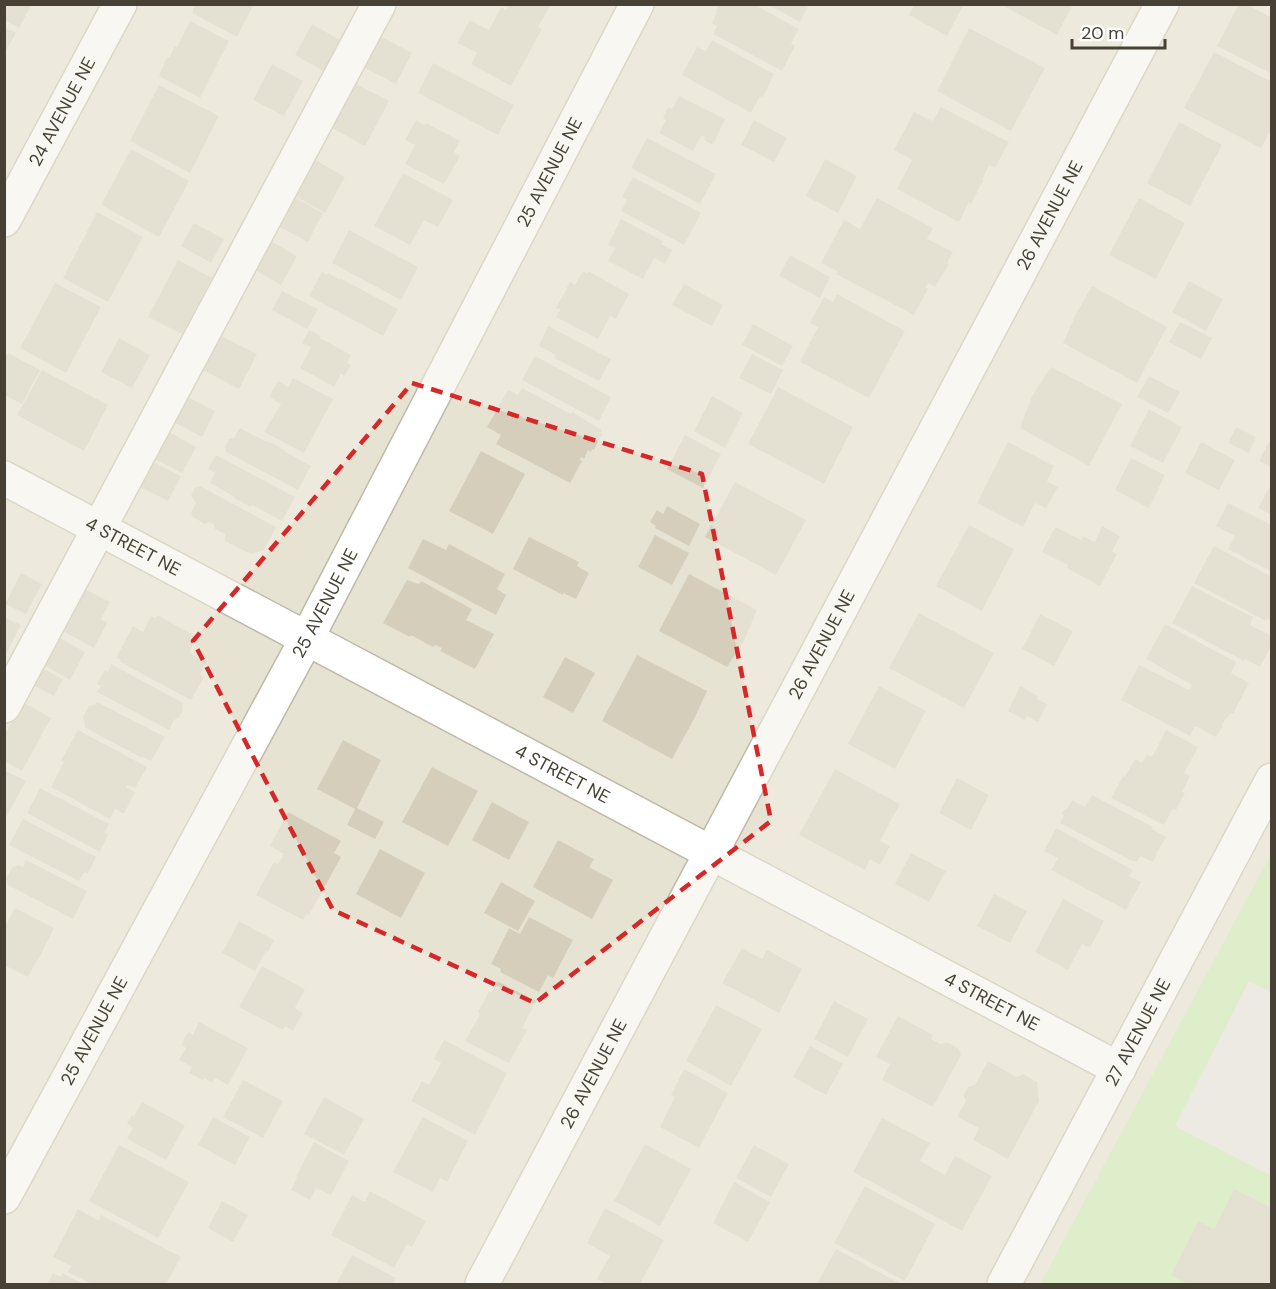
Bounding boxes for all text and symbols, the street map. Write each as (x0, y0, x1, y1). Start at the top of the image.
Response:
scale bar (1072, 12, 1165, 50)
text: 20 m (1081, 21, 1124, 45)
street label: 24 AVENUE NE (23, 53, 101, 170)
street label: 25 AVENUE NE (511, 113, 588, 231)
street label: 26 AVENUE NE (1011, 156, 1089, 274)
street label: 4 STREET NE (81, 511, 185, 581)
street label: 25 AVENUE NE (286, 544, 364, 662)
street label: 26 AVENUE NE (783, 586, 861, 704)
street label: 4 STREET NE (511, 739, 614, 809)
street label: 4 STREET NE (940, 966, 1044, 1037)
street label: 25 AVENUE NE (55, 972, 133, 1089)
street label: 27 AVENUE NE (1099, 974, 1176, 1090)
street label: 26 AVENUE NE (555, 1015, 633, 1133)

